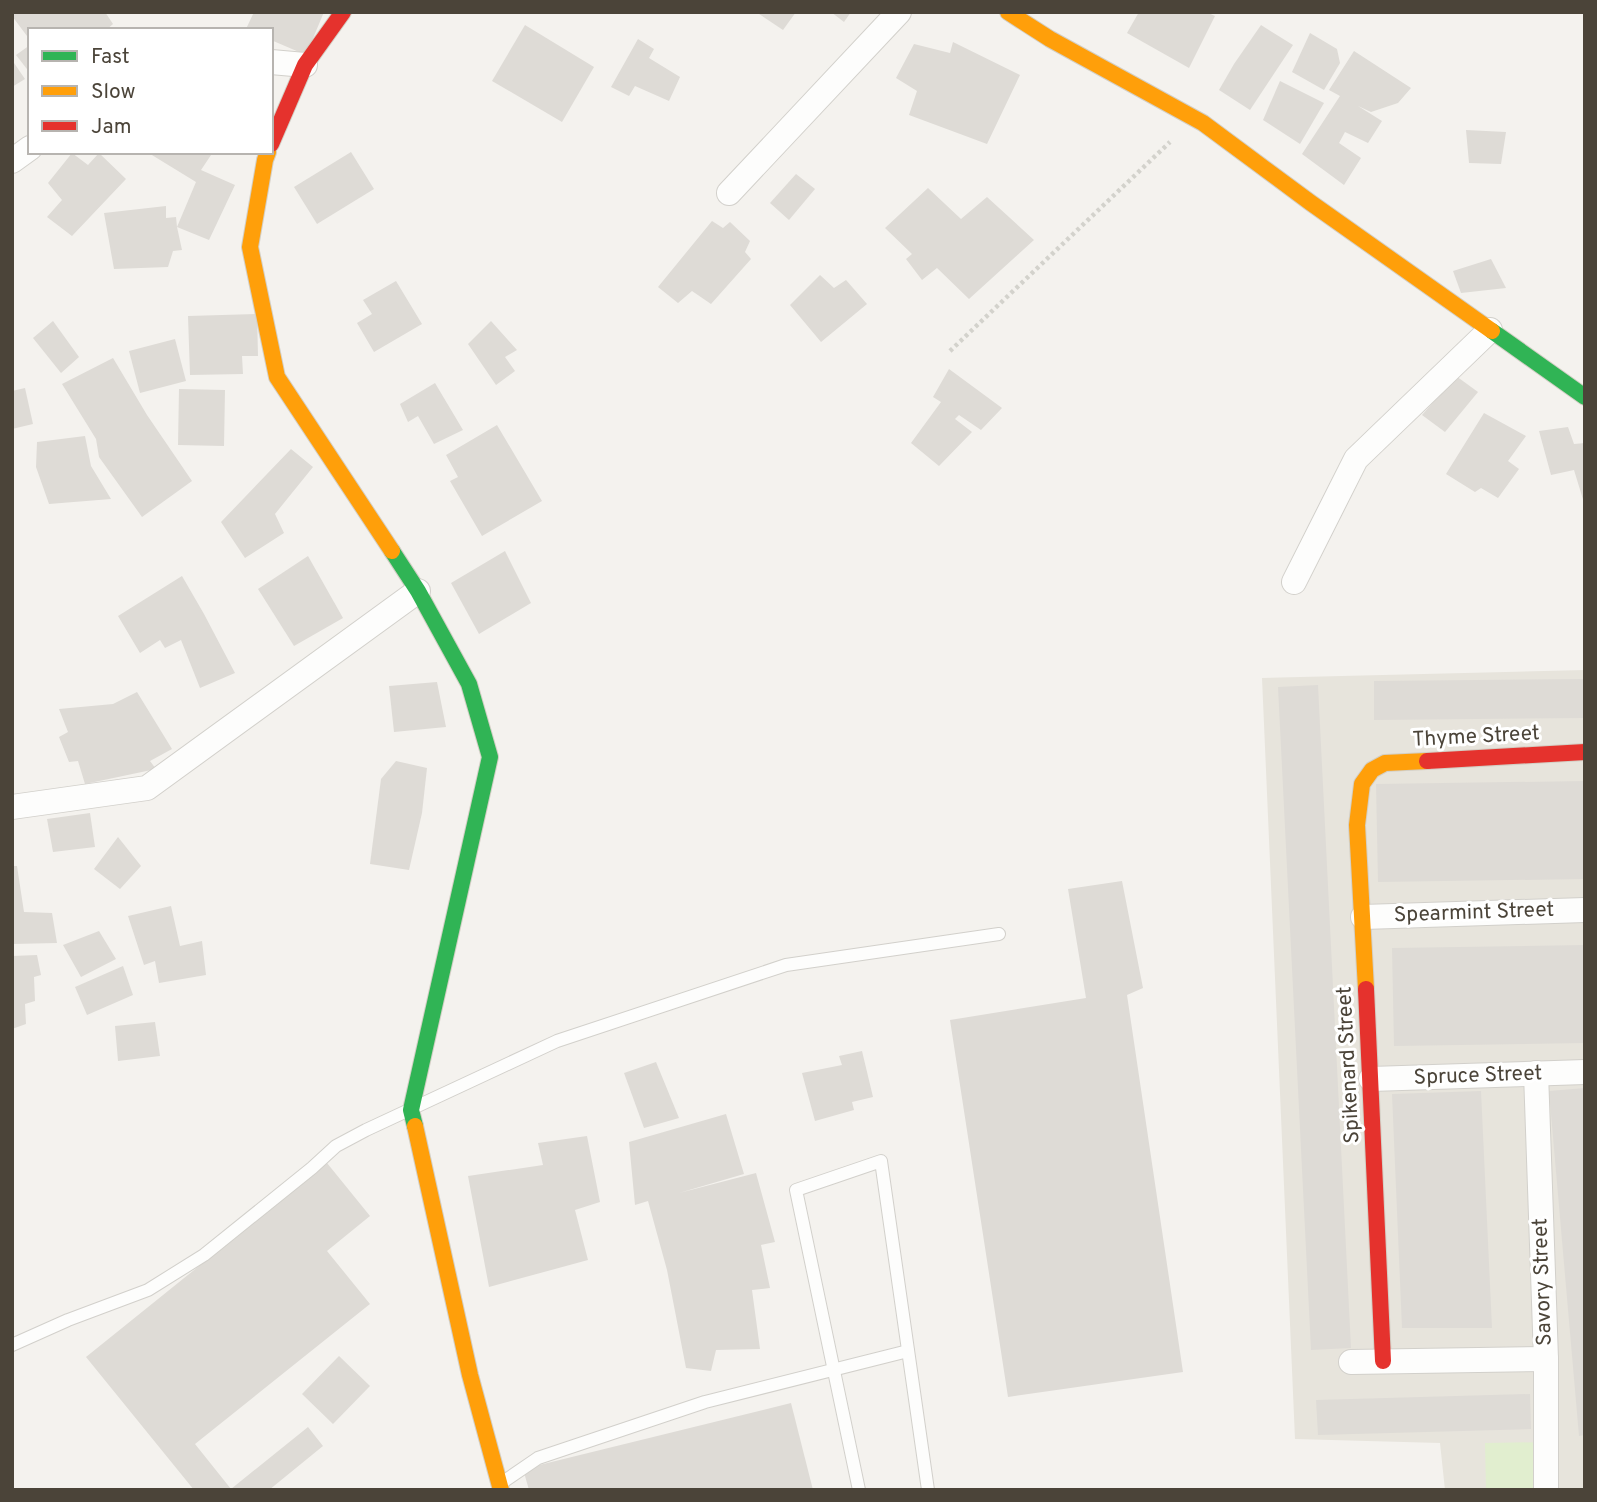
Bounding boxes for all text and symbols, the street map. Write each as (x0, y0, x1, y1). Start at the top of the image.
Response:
legend (28, 28, 273, 154)
text: Fast (91, 44, 130, 71)
text: Slow (91, 79, 136, 106)
text: Jam (91, 114, 132, 141)
street label: Thyme Street (1412, 720, 1540, 754)
street label: Spearmint Street (1393, 897, 1555, 929)
street label: Spikenard Street (1331, 986, 1367, 1144)
street label: Spruce Street (1413, 1060, 1543, 1092)
street label: Savory Street (1527, 1218, 1559, 1346)

